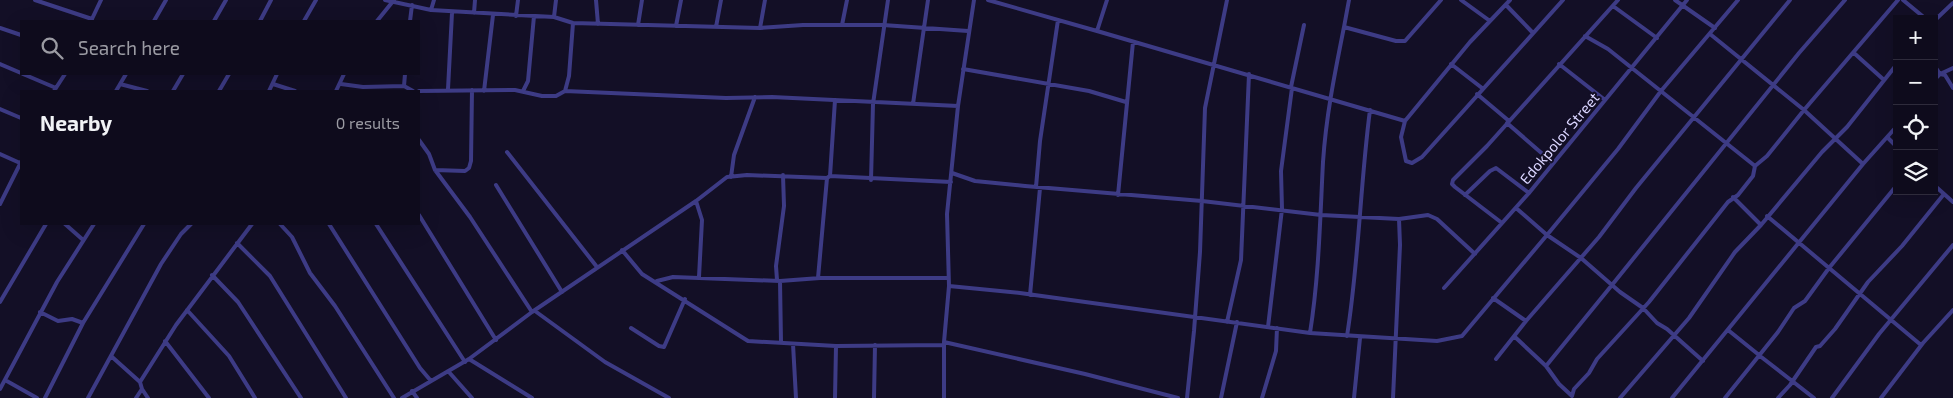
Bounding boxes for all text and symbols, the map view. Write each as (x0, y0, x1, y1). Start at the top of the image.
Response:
map controls (1893, 15, 1938, 195)
button: + (1893, 15, 1938, 60)
search box (20, 20, 420, 75)
icon: search (38, 34, 66, 62)
text: Search here (78, 36, 180, 59)
button: − (1893, 60, 1938, 105)
street label: Edokpolor Street (1515, 88, 1603, 187)
button: locate (1893, 105, 1938, 150)
text: Nearby (40, 110, 112, 135)
text: 0 results (336, 113, 400, 132)
button: layers (1893, 150, 1938, 195)

